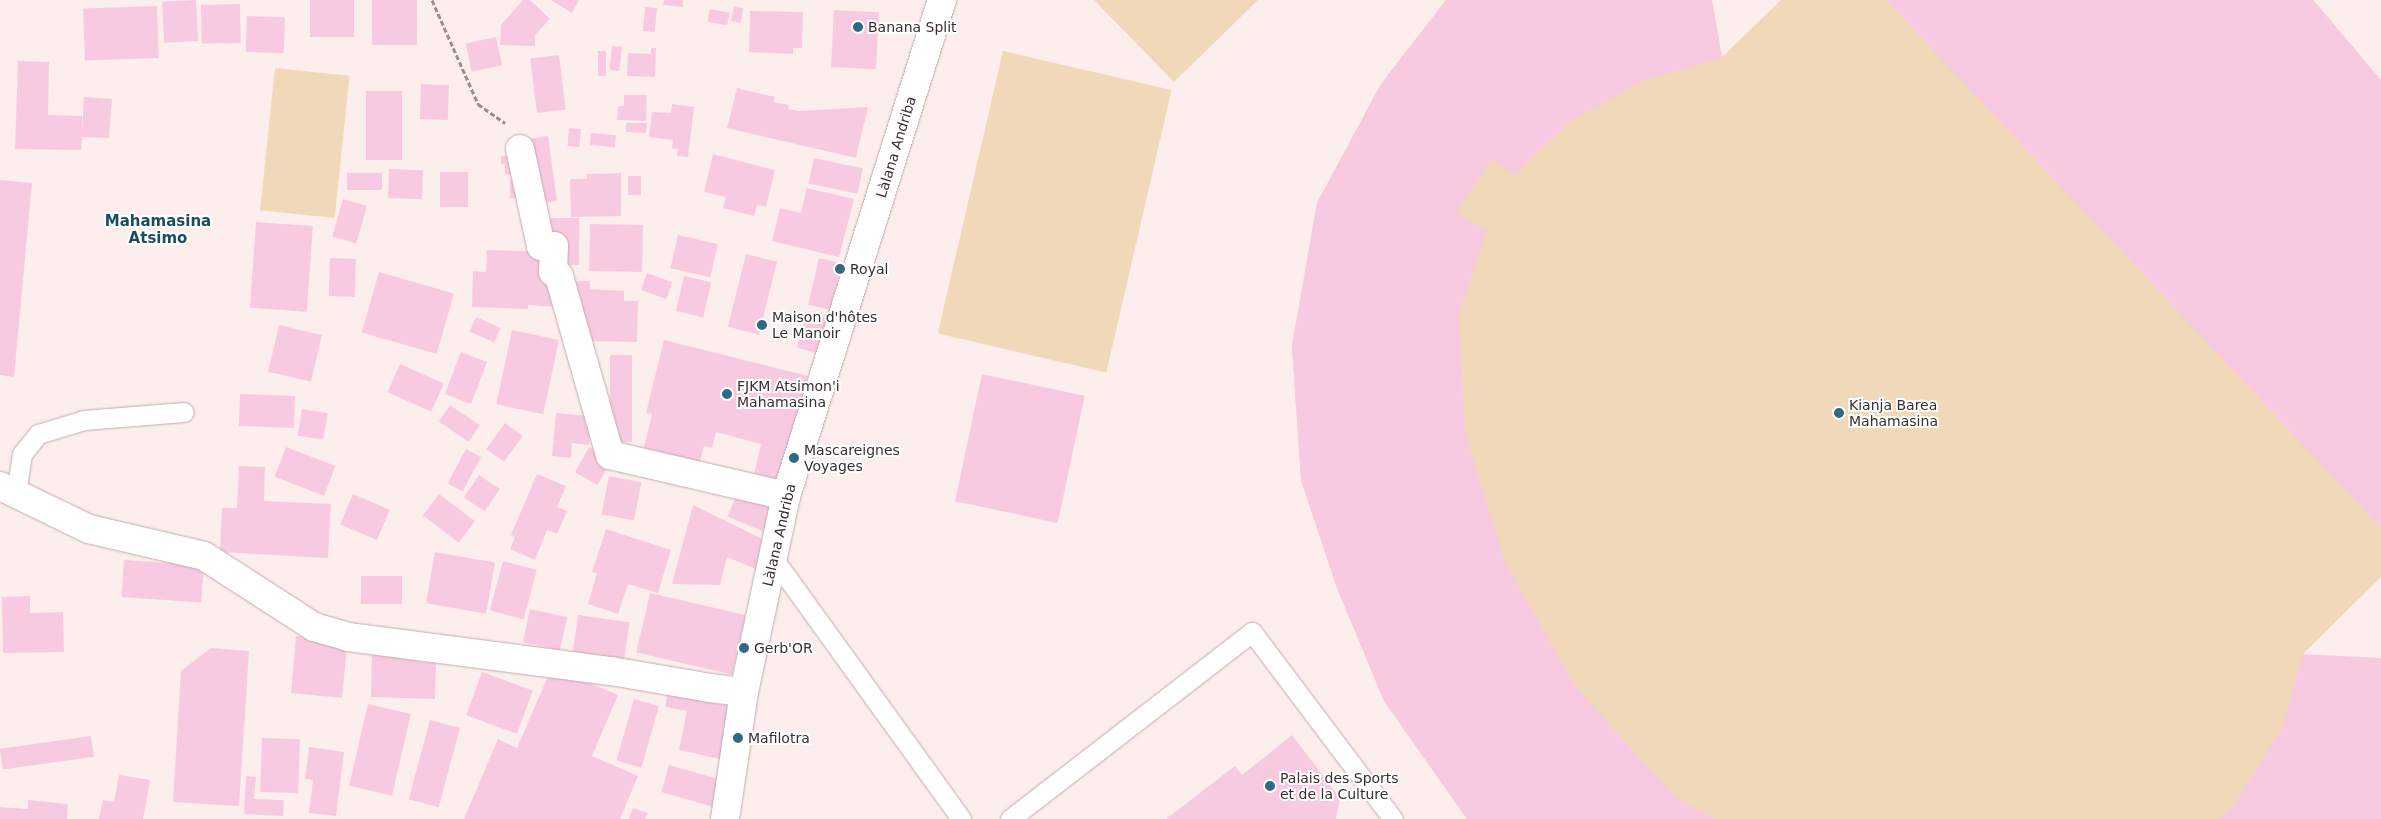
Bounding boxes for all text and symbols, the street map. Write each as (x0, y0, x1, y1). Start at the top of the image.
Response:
place label: Banana Split (868, 19, 957, 35)
marker: Banana Split (852, 21, 864, 33)
street label: Làlana Andriba (873, 94, 919, 200)
district label: Mahamasina Atsimo (105, 212, 211, 247)
place label: Royal (850, 261, 888, 277)
marker: Royal (834, 263, 846, 275)
place label: Maison d'hôtes Le Manoir (772, 309, 877, 342)
marker: Maison d'hôtes Le Manoir (756, 319, 768, 331)
place label: FJKM Atsimon'i Mahamasina (737, 378, 840, 411)
marker: FJKM Atsimon'i Mahamasina (721, 388, 733, 400)
place label: Kianja Barea Mahamasina (1849, 397, 1938, 430)
marker: Kianja Barea Mahamasina (1833, 407, 1845, 419)
place label: Mascareignes Voyages (804, 442, 900, 474)
marker: Mascareignes Voyages (788, 452, 800, 464)
street label: Làlana Andriba (759, 482, 799, 588)
place label: Gerb'OR (754, 640, 813, 656)
marker: Gerb'OR (738, 642, 750, 654)
place label: Mafilotra (748, 730, 810, 746)
marker: Mafilotra (732, 732, 744, 744)
place label: Palais des Sports et de la Culture (1280, 770, 1399, 802)
marker: Palais des Sports et de la Culture (1264, 780, 1276, 792)

